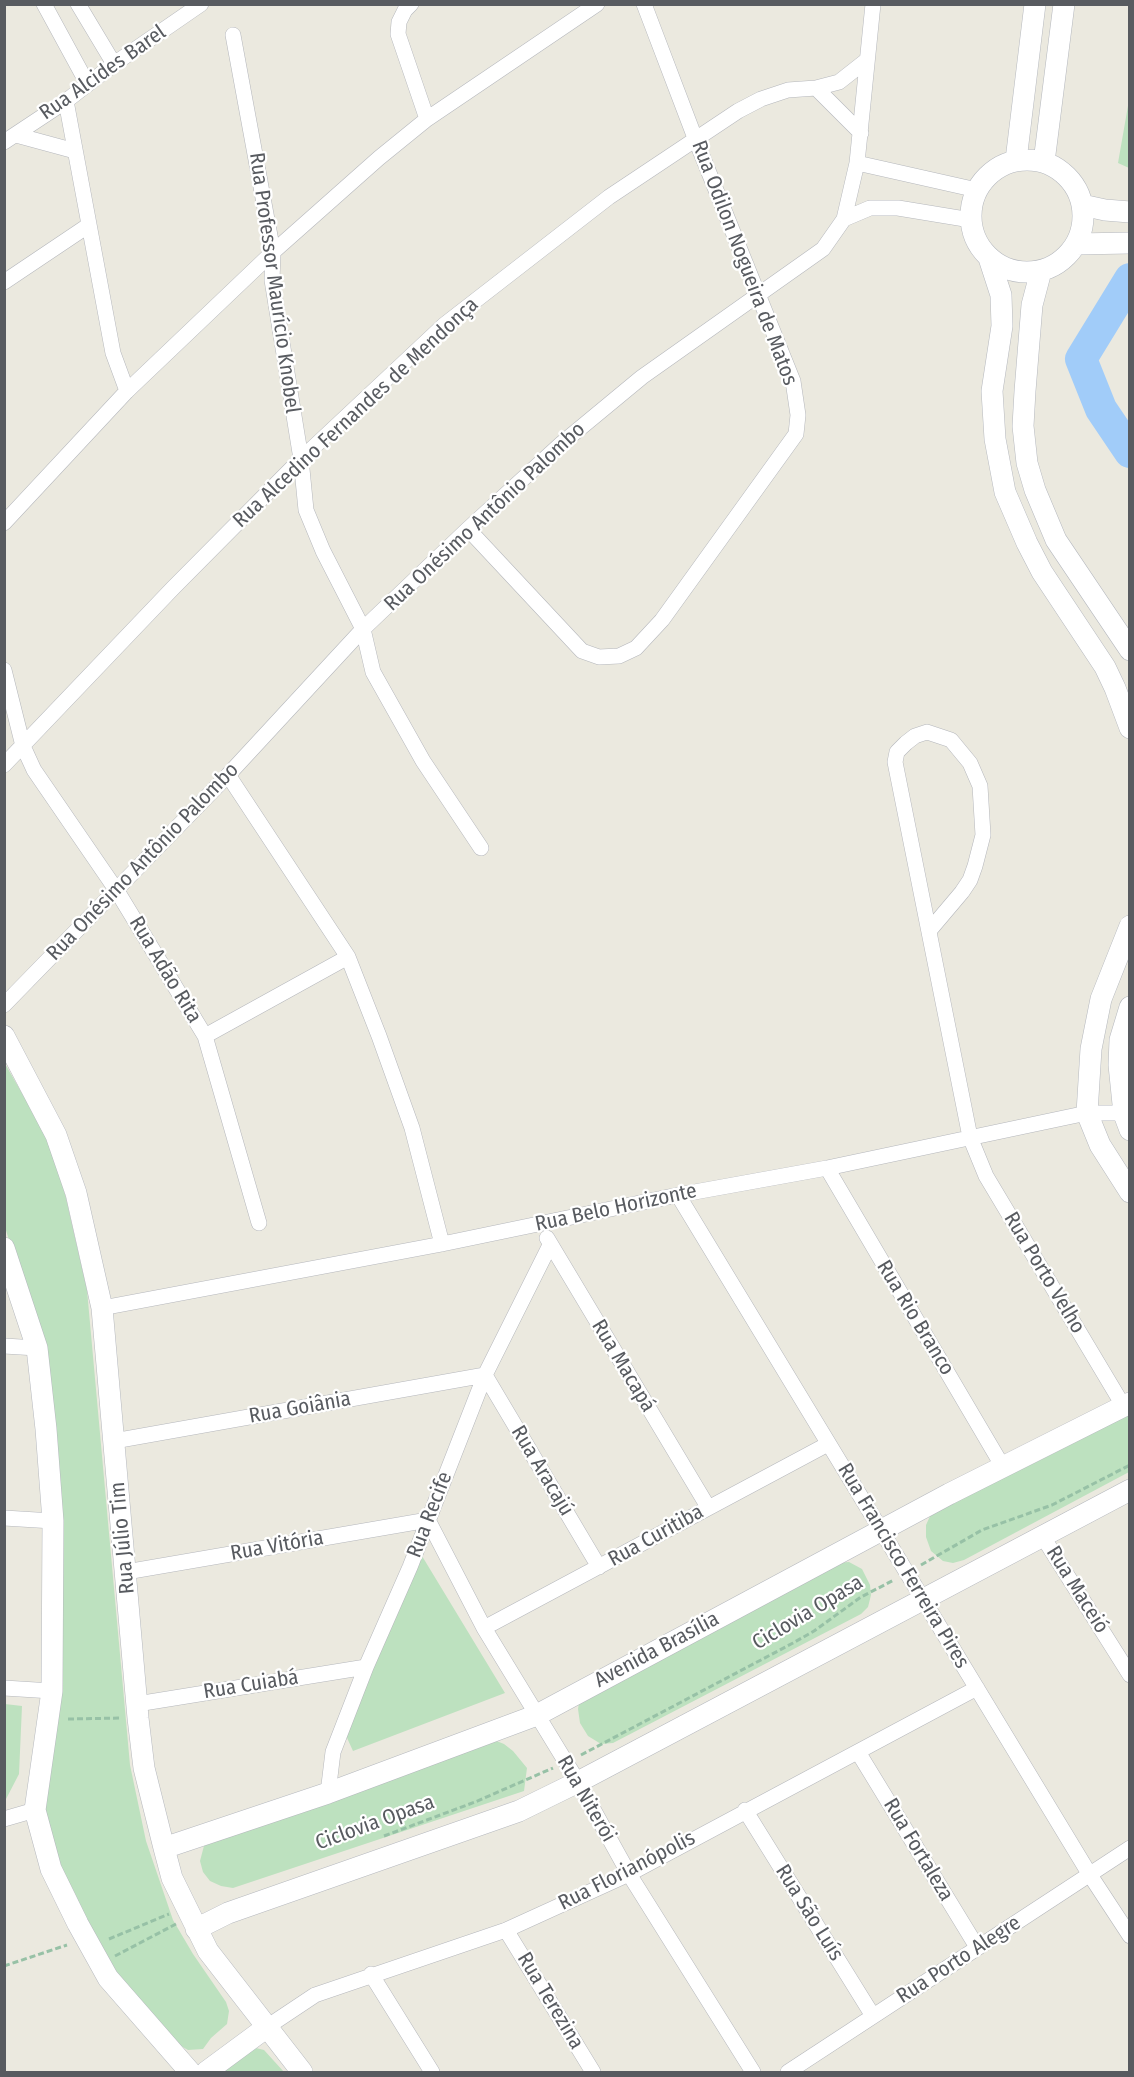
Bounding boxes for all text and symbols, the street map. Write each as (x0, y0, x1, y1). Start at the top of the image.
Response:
street label: Rua Alcides Barel (35, 20, 171, 126)
street label: Rua Odilon Nogueira de Matos (686, 137, 802, 389)
street label: Rua Professor Maurício Knobel (243, 151, 305, 415)
street label: Rua Alcedino Fernandes de Mendonça (228, 293, 484, 533)
street label: Rua Onésimo Antônio Palombo (379, 417, 591, 617)
street label: Rua Onésimo Antônio Palombo (42, 758, 244, 966)
street label: Rua Adão Rita (123, 912, 207, 1028)
street label: Rua Belo Horizonte (533, 1179, 699, 1237)
street label: Rua Porto Velho (998, 1208, 1090, 1338)
street label: Rua Rio Branco (871, 1256, 959, 1380)
street label: Rua Macapá (586, 1315, 660, 1417)
street label: Rua Goiânia (247, 1387, 353, 1429)
street label: Rua Aracajú (505, 1421, 579, 1521)
street label: Rua Francisco Ferreira Pires (832, 1459, 974, 1673)
street label: Rua Recife (402, 1468, 458, 1562)
street label: Rua Júlio Tim (106, 1481, 140, 1595)
street label: Rua Curitiba (604, 1500, 708, 1572)
street label: Rua Vitória (228, 1525, 326, 1567)
street label: Rua Maceió (1040, 1542, 1114, 1638)
street label: Ciclovia Opasa (748, 1570, 868, 1656)
street label: Avenida Brasília (590, 1607, 724, 1693)
street label: Rua Cuiabá (202, 1665, 300, 1705)
street label: Rua Niterói (551, 1751, 621, 1847)
street label: Ciclovia Opasa (312, 1790, 438, 1856)
street label: Rua Fortaleza (878, 1794, 958, 1906)
street label: Rua Florianópolis (554, 1826, 700, 1916)
street label: Rua São Luís (770, 1860, 848, 1966)
street label: Rua Porto Alegre (892, 1911, 1026, 2009)
street label: Rua Terezina (511, 1948, 589, 2054)

